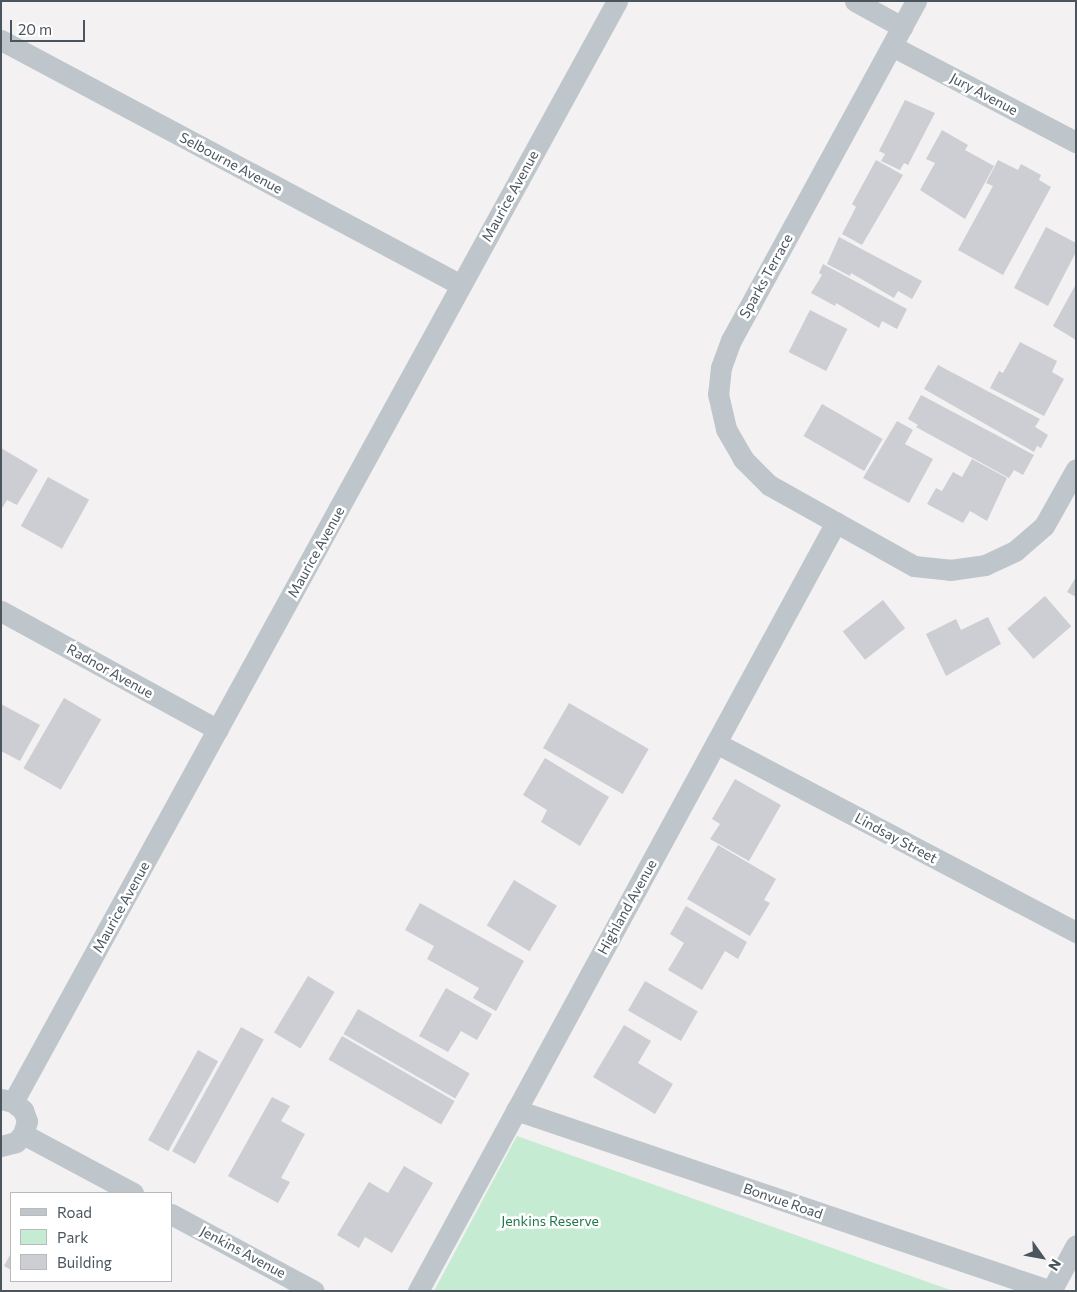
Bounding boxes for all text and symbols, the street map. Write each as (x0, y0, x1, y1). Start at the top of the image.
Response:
scale bar (12, 10, 88, 42)
text: 20 m (18, 20, 52, 38)
street label: Jury Avenue (947, 69, 1021, 119)
street label: Selbourne Avenue (177, 129, 285, 197)
street label: Maurice Avenue (478, 148, 542, 244)
street label: Sparks Terrace (736, 231, 796, 321)
street label: Maurice Avenue (284, 504, 348, 600)
street label: Radnor Avenue (64, 640, 156, 702)
street label: Lindsay Street (852, 809, 940, 867)
street label: Highland Avenue (594, 857, 660, 957)
street label: Maurice Avenue (89, 859, 153, 955)
street label: Bonvue Road (741, 1180, 825, 1222)
legend (10, 1192, 172, 1282)
text: Road (57, 1203, 92, 1221)
park label: Jenkins Reserve (501, 1213, 599, 1229)
street label: Jenkins Avenue (197, 1222, 289, 1282)
text: Park (57, 1228, 88, 1246)
north arrow (1017, 1232, 1067, 1282)
text: Building (57, 1253, 112, 1271)
text: N (1045, 1256, 1065, 1274)

